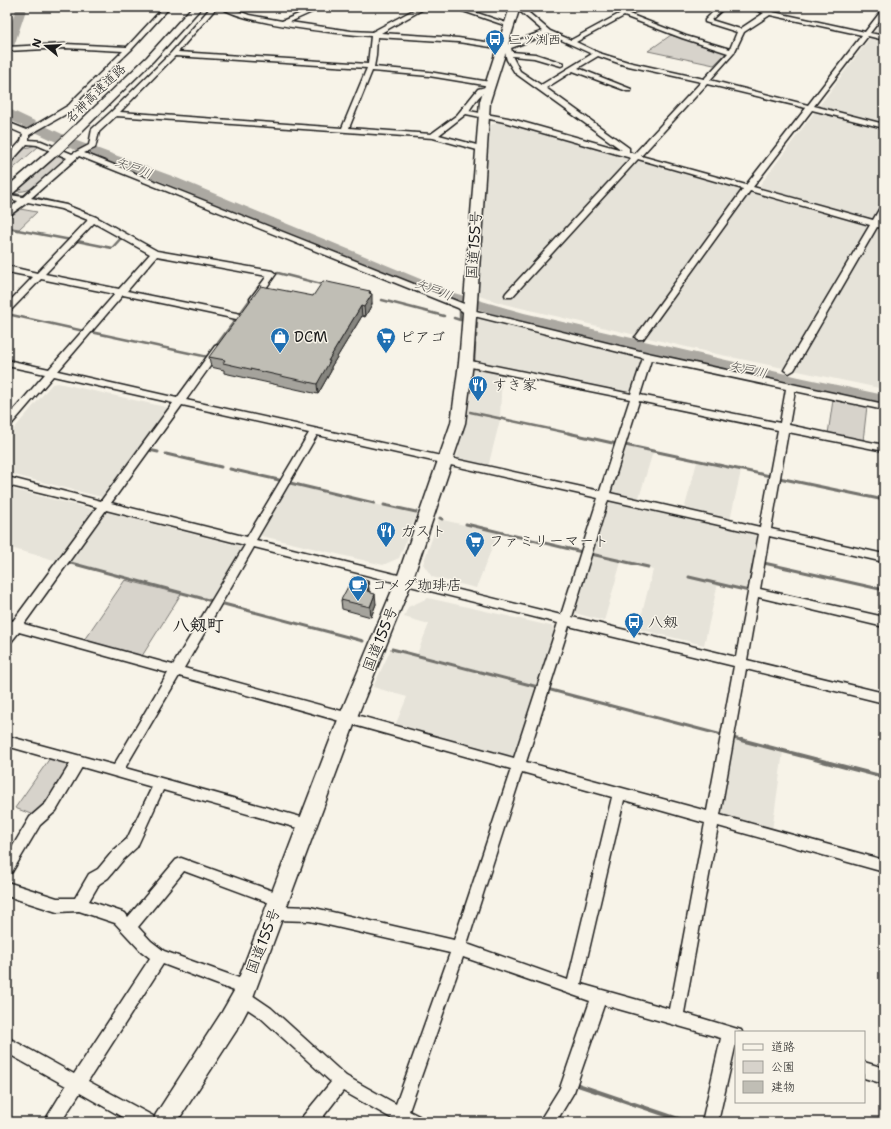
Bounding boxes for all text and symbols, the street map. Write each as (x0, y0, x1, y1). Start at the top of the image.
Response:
north arrow (26, 26, 66, 66)
bus stop icon: 三ツ渕西 (484, 28, 506, 56)
place label: 三ツ渕西 (509, 31, 561, 48)
text: N (28, 36, 46, 50)
street label: 名神高速道路 (61, 60, 129, 127)
water label: 矢戸川 (113, 153, 155, 182)
street label: 国道155号 (462, 210, 486, 280)
water label: 矢戸川 (413, 275, 455, 304)
shop icon: DCM (269, 326, 291, 354)
supermarket icon: ピアゴ (375, 326, 397, 354)
place label: DCM (294, 327, 328, 347)
place label: ピアゴ (400, 327, 445, 347)
water label: 矢戸川 (727, 357, 769, 382)
restaurant icon: すき家 (467, 374, 489, 402)
place label: すき家 (492, 375, 537, 395)
restaurant icon: ガスト (375, 520, 397, 548)
place label: ガスト (400, 521, 447, 541)
supermarket icon: ファミリーマート (464, 530, 486, 558)
place label: ファミリーマート (489, 531, 609, 551)
cafe icon: コメダ珈琲店 (347, 574, 369, 602)
place label: コメダ珈琲店 (372, 575, 462, 595)
street label: 国道155号 (358, 603, 402, 675)
bus stop icon: 八剱 (623, 611, 645, 639)
place label: 八剱 (648, 612, 678, 632)
district label: 八剱町 (173, 614, 224, 636)
street label: 国道155号 (241, 905, 285, 977)
legend (735, 1031, 865, 1103)
text: 道路 (771, 1039, 795, 1055)
text: 公園 (771, 1059, 795, 1075)
text: 建物 (771, 1079, 795, 1095)

